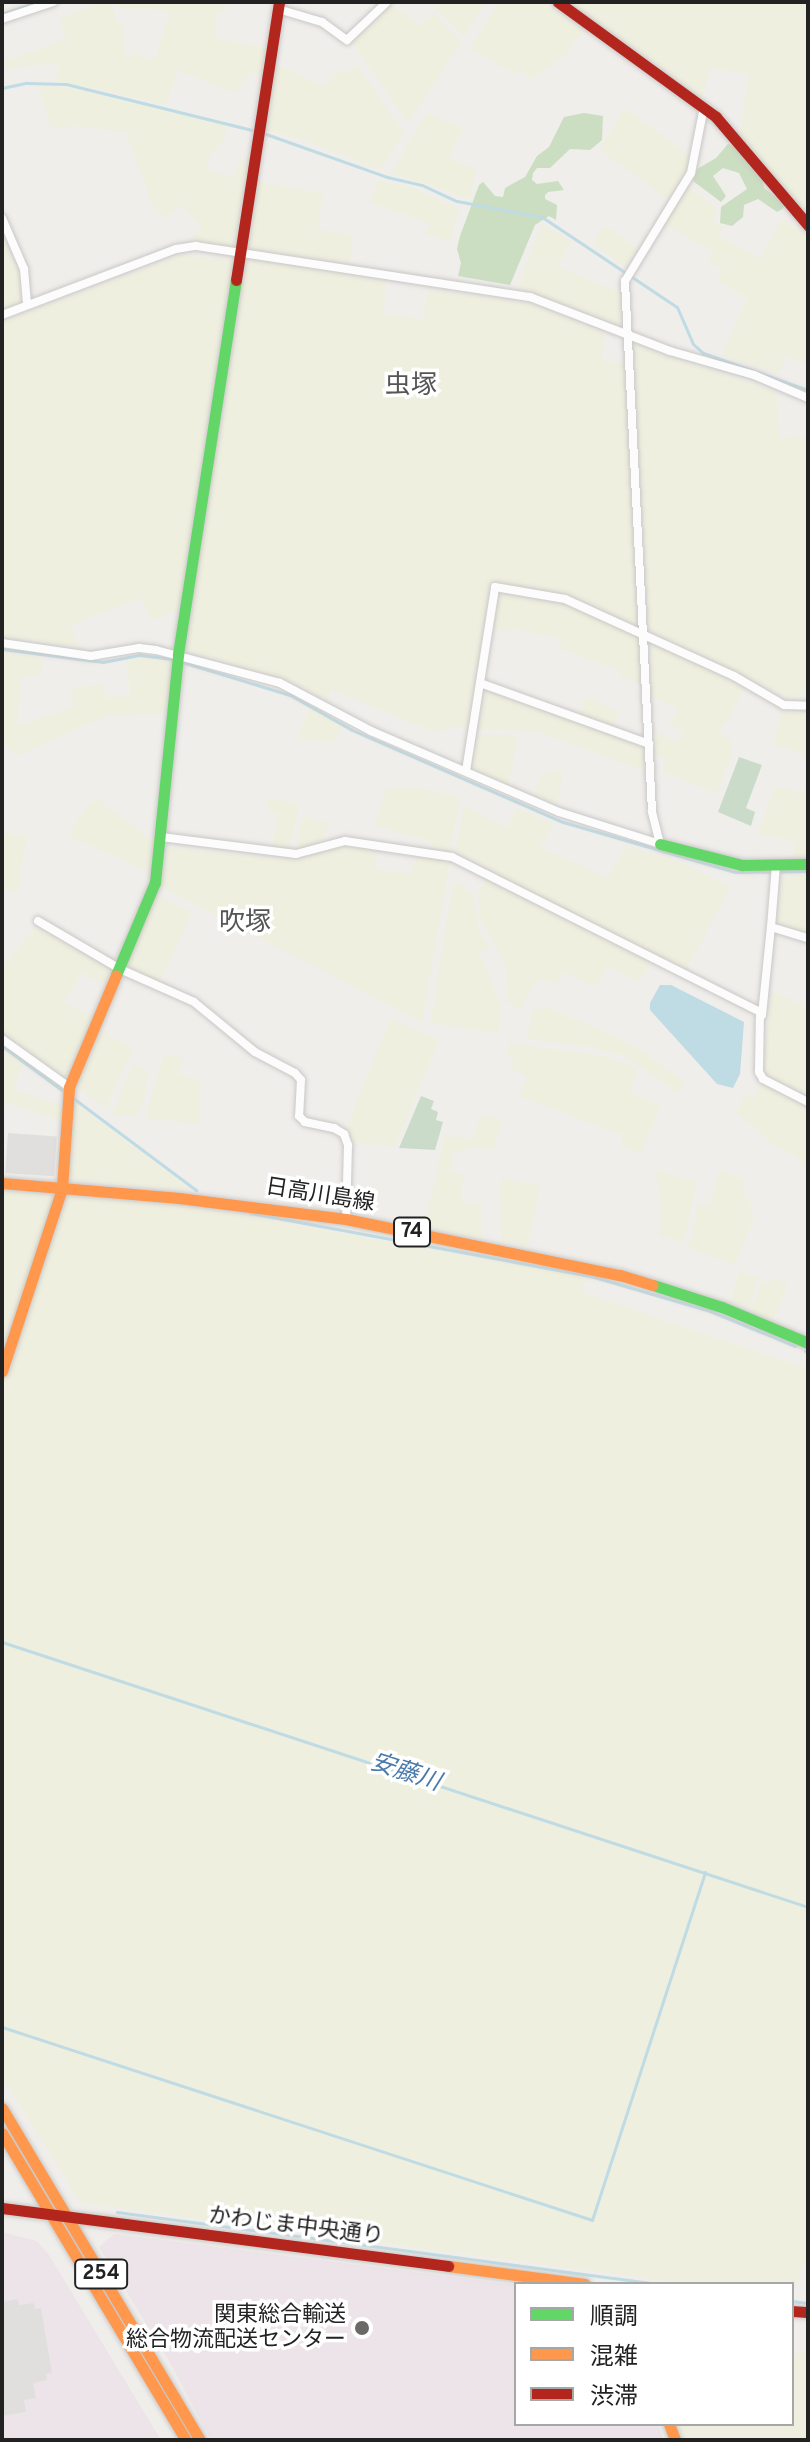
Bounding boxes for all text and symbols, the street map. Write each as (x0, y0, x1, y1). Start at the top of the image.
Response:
district label: 虫塚 (385, 371, 437, 403)
district label: 吹塚 (219, 908, 271, 940)
street label: 日高川島線 (264, 1174, 376, 1218)
road number: 74 (392, 1216, 432, 1248)
water label: 安藤川 (366, 1749, 444, 1799)
street label: かわじま中央通り (207, 2203, 385, 2251)
road number: 254 (73, 2258, 129, 2290)
legend (514, 2282, 794, 2426)
place label: 関東総合輸送 総合物流配送センター (126, 2302, 346, 2354)
text: 順調 (590, 2303, 638, 2333)
marker: 関東総合輸送 総合物流配送センター (353, 2319, 371, 2337)
text: 混雑 (590, 2343, 638, 2373)
text: 渋滞 (590, 2383, 638, 2413)

